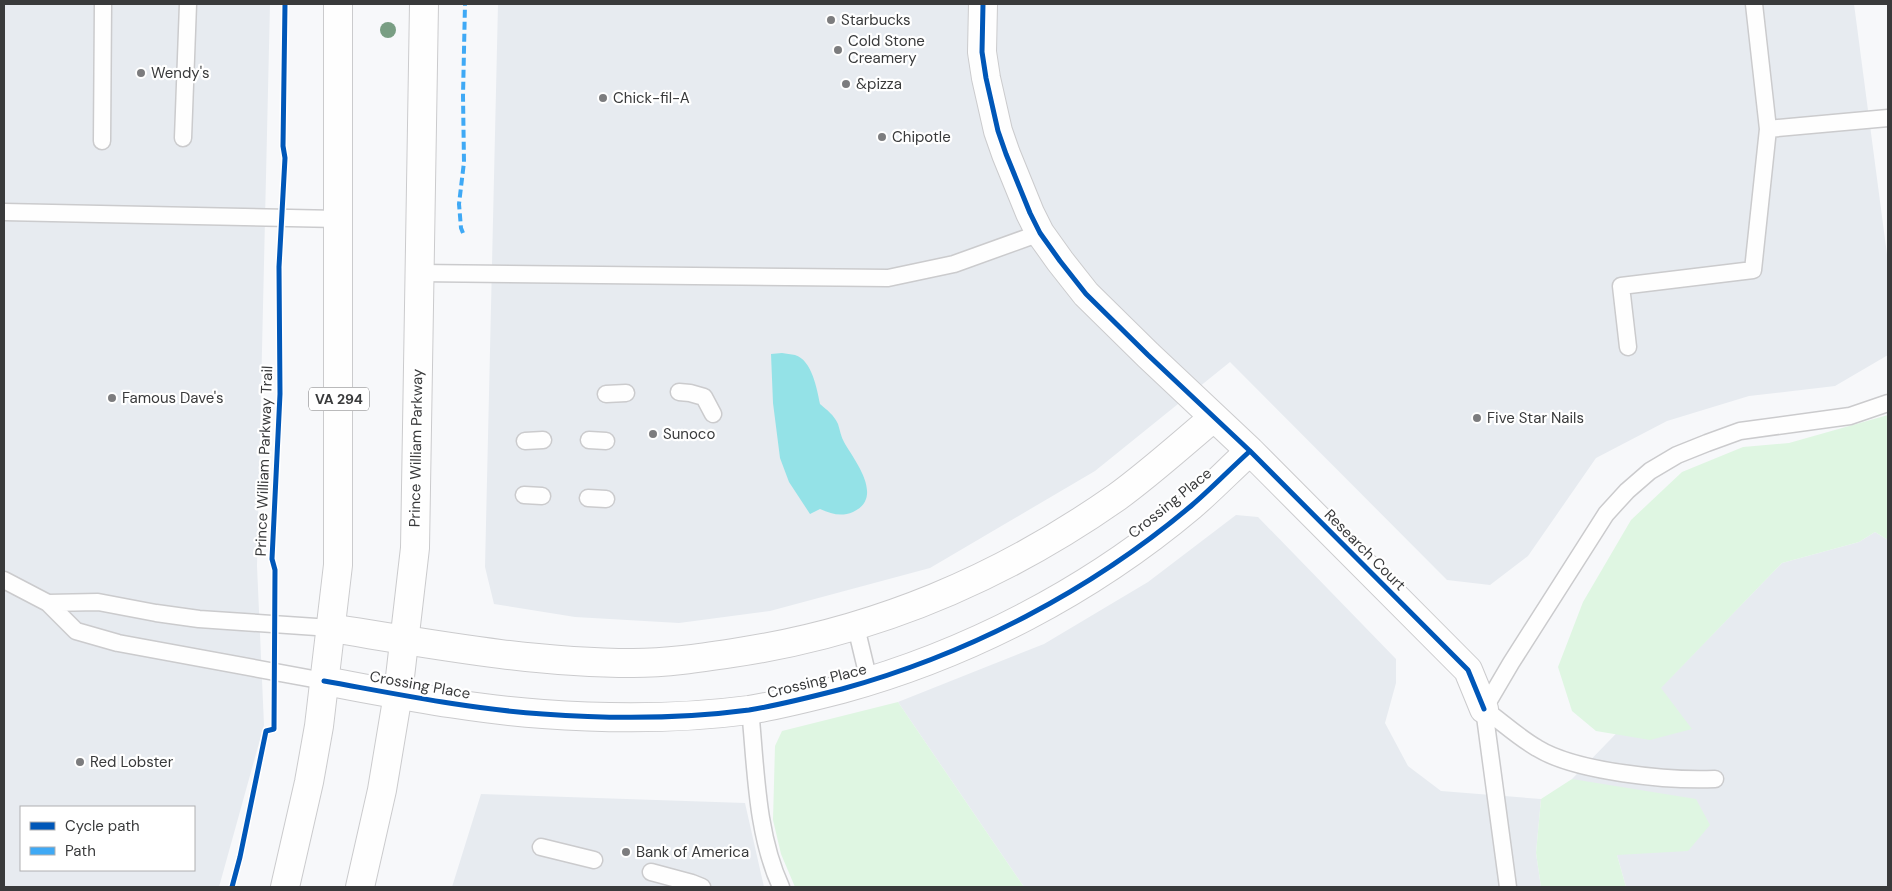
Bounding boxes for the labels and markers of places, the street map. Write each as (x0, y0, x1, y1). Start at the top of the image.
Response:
place label: Starbucks (841, 10, 911, 30)
marker: Starbucks (825, 14, 837, 26)
place label: Cold Stone Creamery (848, 31, 925, 68)
marker: Cold Stone Creamery (832, 44, 844, 56)
place label: Wendy's (151, 63, 210, 83)
marker: Wendy's (135, 67, 147, 79)
place label: &pizza (856, 74, 902, 94)
marker: &pizza (840, 78, 852, 90)
place label: Chick-fil-A (613, 88, 690, 108)
marker: Chick-fil-A (597, 92, 609, 104)
place label: Chipotle (892, 127, 951, 147)
marker: Chipotle (876, 131, 888, 143)
place label: Famous Dave's (122, 388, 224, 408)
marker: Famous Dave's (106, 392, 118, 404)
place label: Five Star Nails (1487, 408, 1584, 428)
marker: Five Star Nails (1471, 412, 1483, 424)
place label: Sunoco (663, 424, 715, 444)
marker: Sunoco (647, 428, 659, 440)
place label: Red Lobster (90, 752, 174, 772)
marker: Red Lobster (74, 756, 86, 768)
place label: Bank of America (636, 842, 749, 862)
marker: Bank of America (620, 846, 632, 858)

